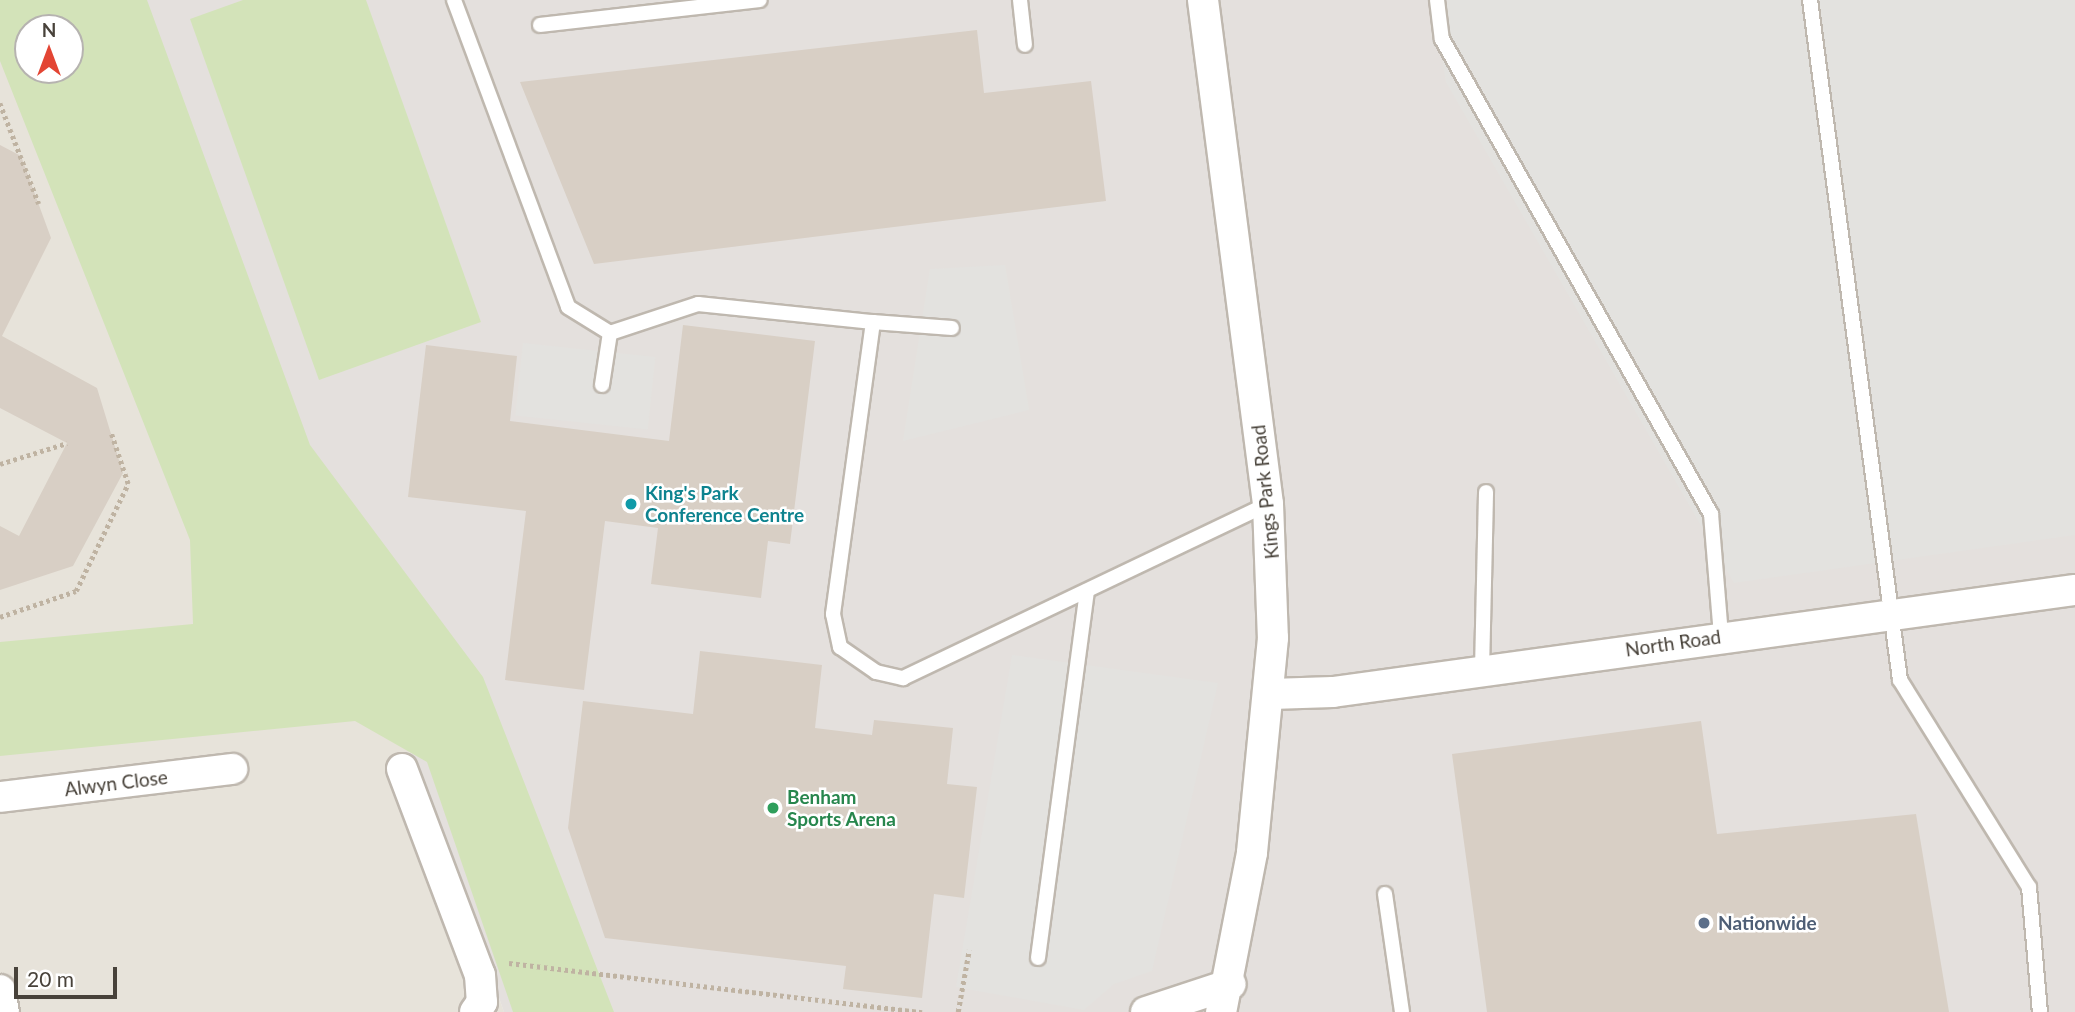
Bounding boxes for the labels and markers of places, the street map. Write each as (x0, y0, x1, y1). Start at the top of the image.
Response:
place label: King's Park Conference Centre (645, 482, 804, 526)
marker: King's Park Conference Centre (623, 496, 639, 512)
place label: Benham Sports Arena (787, 786, 897, 830)
marker: Benham Sports Arena (765, 800, 781, 816)
place label: Nationwide (1718, 912, 1817, 934)
marker: Nationwide (1696, 915, 1712, 931)

